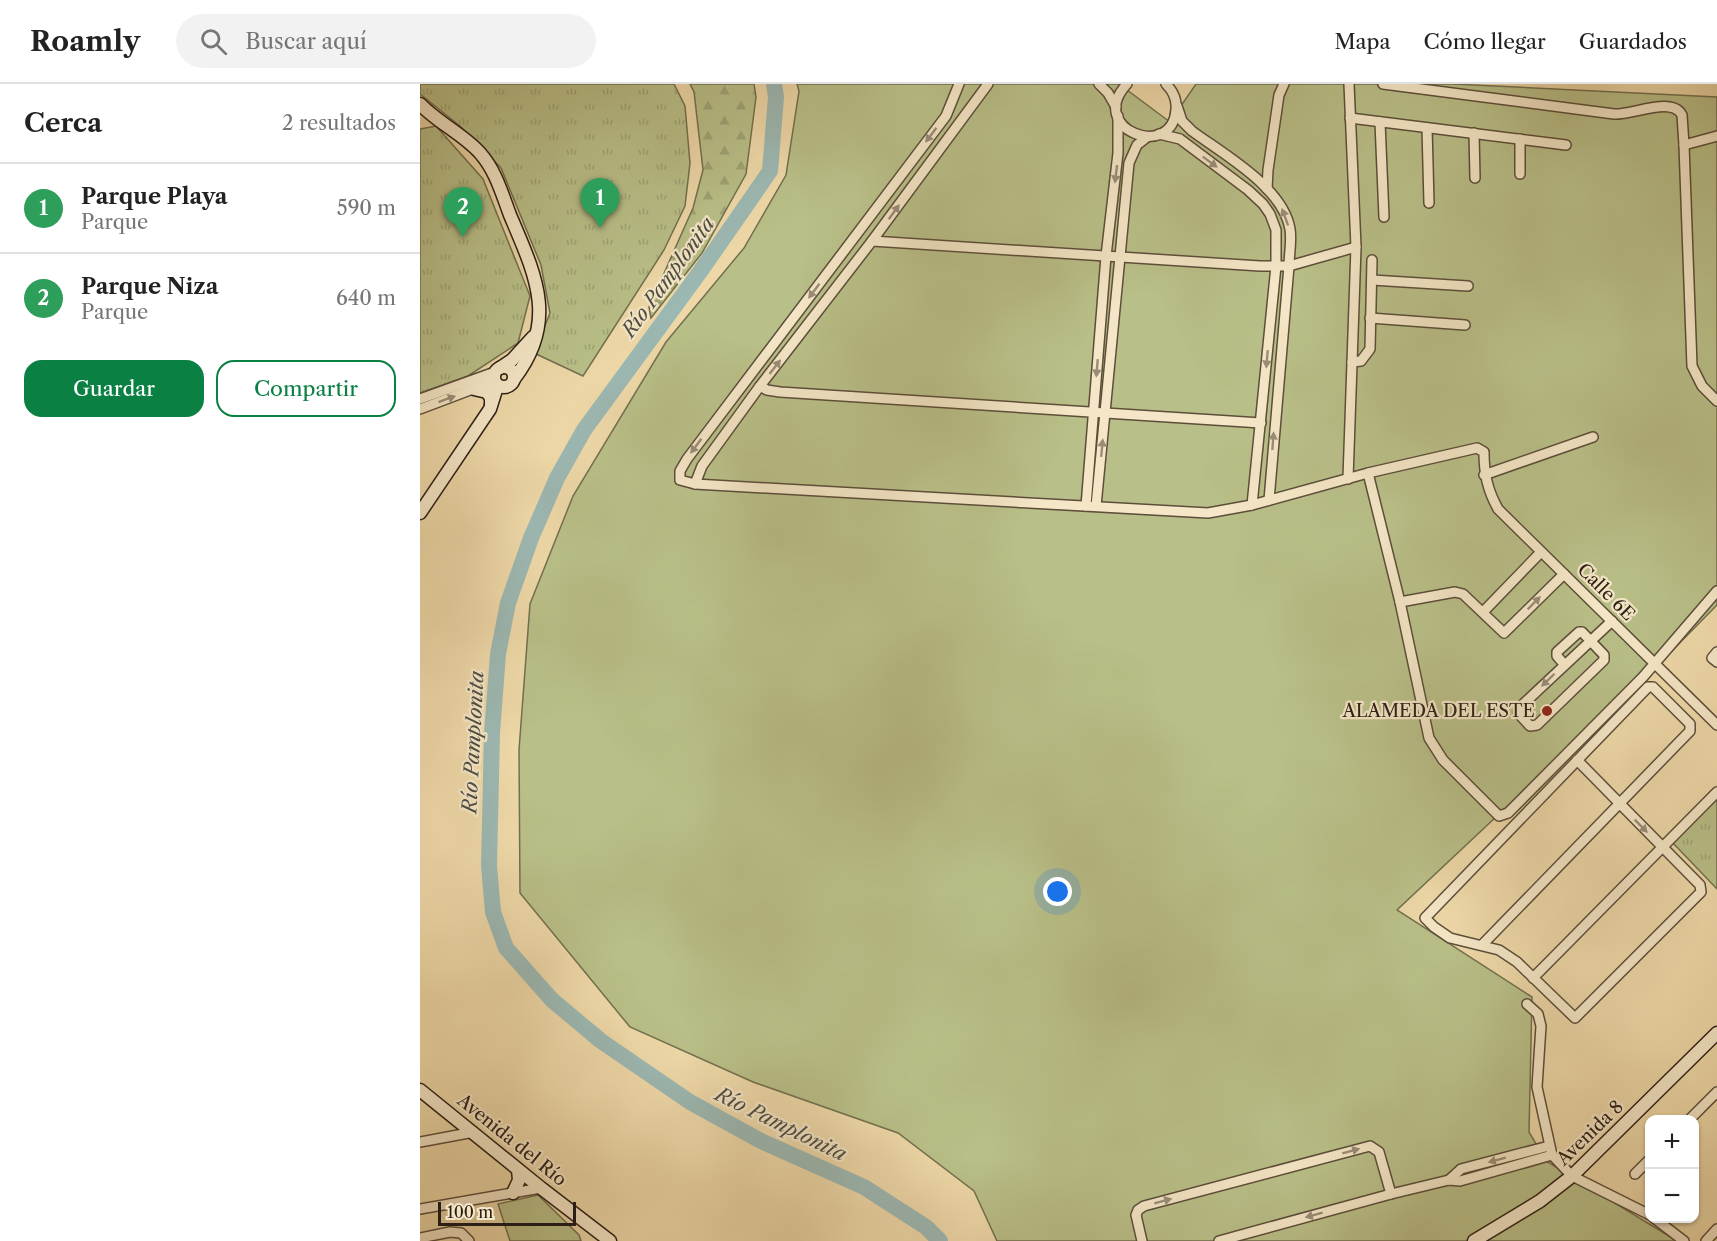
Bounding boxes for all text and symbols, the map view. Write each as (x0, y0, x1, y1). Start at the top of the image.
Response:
search box (176, 14, 596, 68)
text: Roamly (30, 24, 140, 58)
icon: search (197, 25, 230, 58)
text: Buscar aquí (245, 28, 367, 55)
text: Mapa (1334, 29, 1391, 54)
text: Cómo llegar (1424, 29, 1546, 54)
text: Guardados (1579, 29, 1687, 54)
text: Cerca (24, 107, 102, 139)
text: 2 resultados (282, 111, 396, 135)
one-way arrow (925, 127, 938, 143)
one-way arrow (1202, 155, 1217, 167)
one-way arrow (1111, 165, 1120, 184)
pin: 1 (580, 178, 620, 228)
text: Parque Playa (81, 183, 228, 210)
pin: 2 (444, 188, 483, 237)
text: 1 (39, 196, 48, 220)
text: 590 m (337, 196, 396, 220)
one-way arrow (887, 205, 899, 220)
one-way arrow (1280, 207, 1290, 225)
text: Parque (81, 210, 148, 234)
water label: Río Pamplonita (615, 212, 720, 343)
text: Parque Niza (81, 273, 218, 300)
one-way arrow (808, 282, 820, 298)
text: 2 (38, 286, 49, 310)
text: 640 m (336, 286, 396, 310)
text: Parque (81, 300, 148, 324)
one-way arrow (1262, 350, 1272, 369)
one-way arrow (769, 359, 781, 375)
one-way arrow (1092, 359, 1102, 378)
button: Guardar (24, 360, 204, 417)
button: Compartir (216, 360, 396, 417)
one-way arrow (438, 394, 456, 403)
one-way arrow (1269, 432, 1278, 451)
one-way arrow (691, 439, 703, 454)
one-way arrow (1097, 439, 1107, 458)
street label: Calle 6E (1573, 559, 1639, 625)
one-way arrow (1527, 597, 1541, 611)
water label: Río Pamplonita (457, 670, 489, 816)
one-way arrow (1541, 673, 1555, 687)
place label: ALAMEDA DEL ESTE (1341, 700, 1535, 722)
marker: ALAMEDA DEL ESTE (1540, 704, 1554, 718)
one-way arrow (1634, 819, 1648, 833)
your location (1043, 877, 1072, 906)
water label: Río Pamplonita (710, 1081, 850, 1166)
street label: Avenida del Río (452, 1089, 571, 1191)
street label: Avenida 8 (1551, 1096, 1628, 1171)
map controls (1645, 1115, 1699, 1223)
button: + (1645, 1115, 1699, 1169)
one-way arrow (1343, 1146, 1361, 1155)
one-way arrow (1488, 1155, 1506, 1165)
button: − (1645, 1169, 1699, 1223)
one-way arrow (1154, 1196, 1172, 1206)
scale bar (438, 1199, 576, 1226)
text: 100 m (447, 1202, 493, 1222)
one-way arrow (1305, 1211, 1323, 1220)

